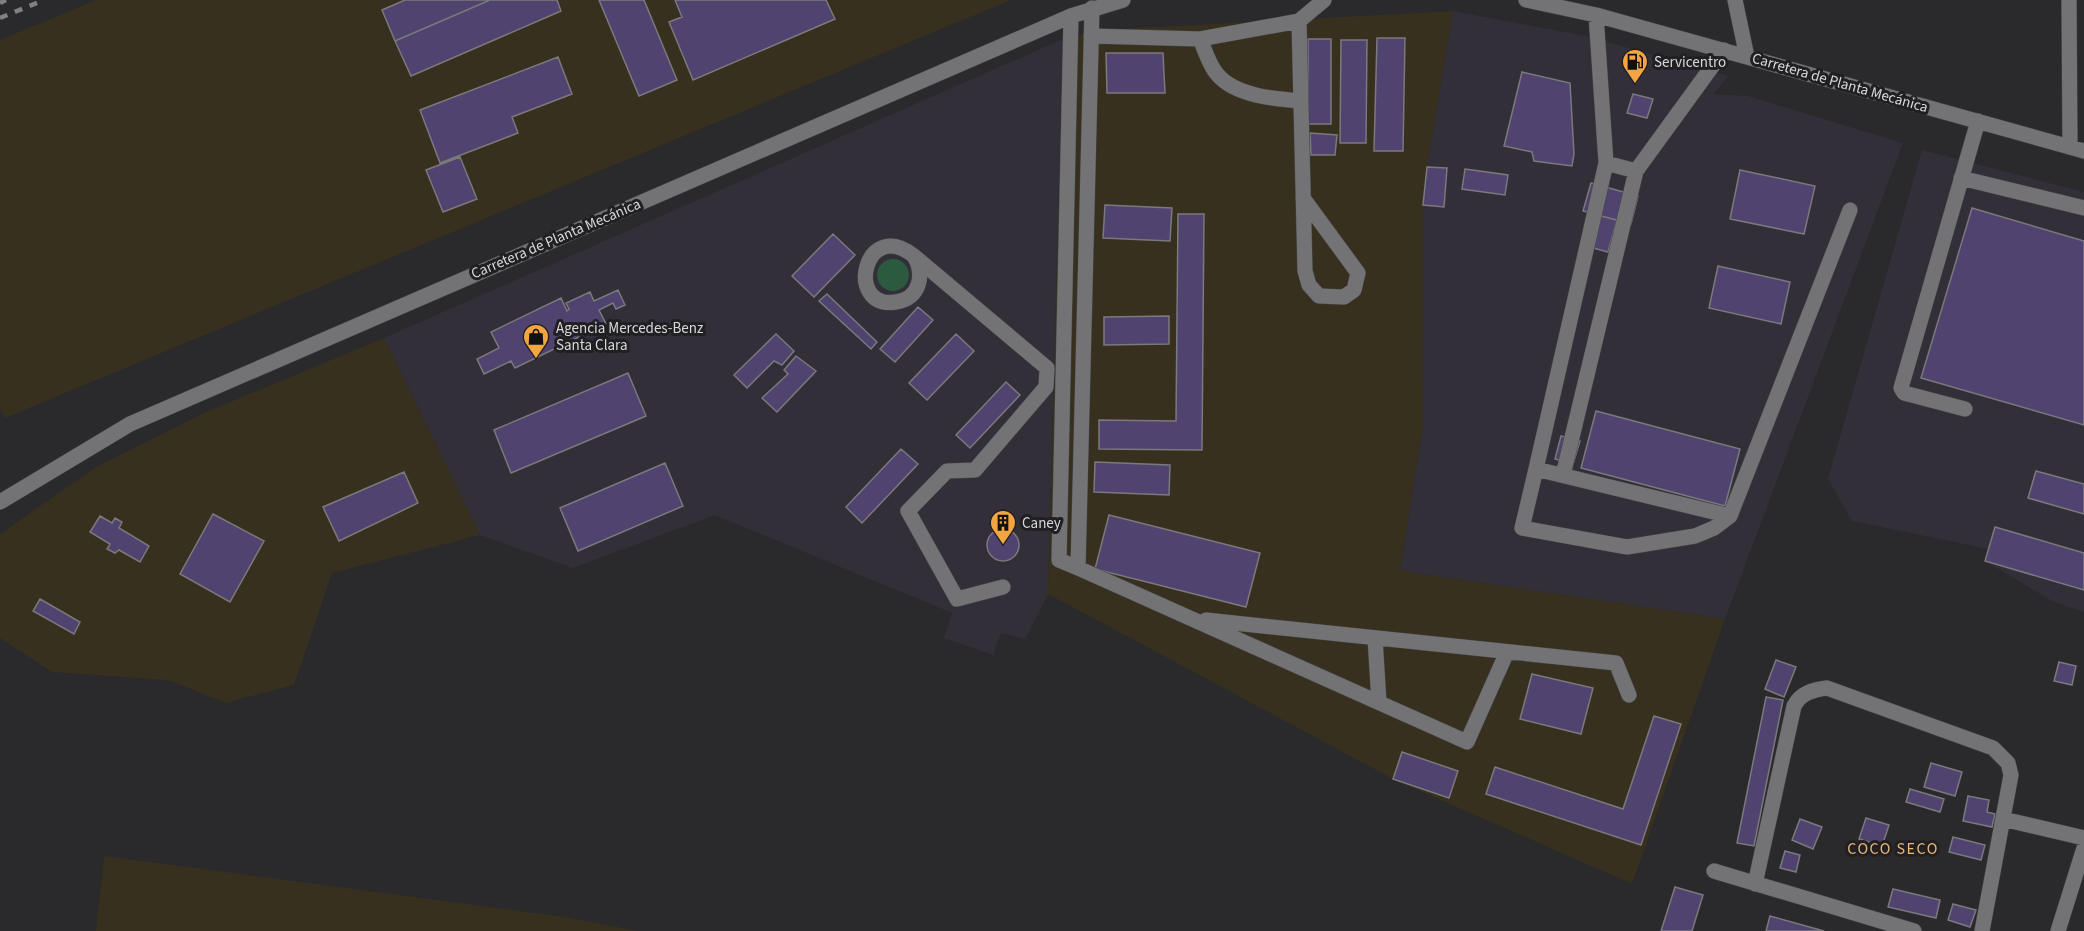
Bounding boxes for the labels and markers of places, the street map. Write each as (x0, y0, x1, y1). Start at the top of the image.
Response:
fuel station icon: Servicentro (1620, 47, 1650, 85)
place label: Servicentro (1654, 52, 1726, 73)
place label: Agencia Mercedes-Benz Santa Clara (556, 318, 703, 356)
shop icon: Agencia Mercedes-Benz Santa Clara (521, 322, 551, 360)
building icon: Caney (988, 508, 1018, 546)
place label: Caney (1022, 513, 1061, 534)

